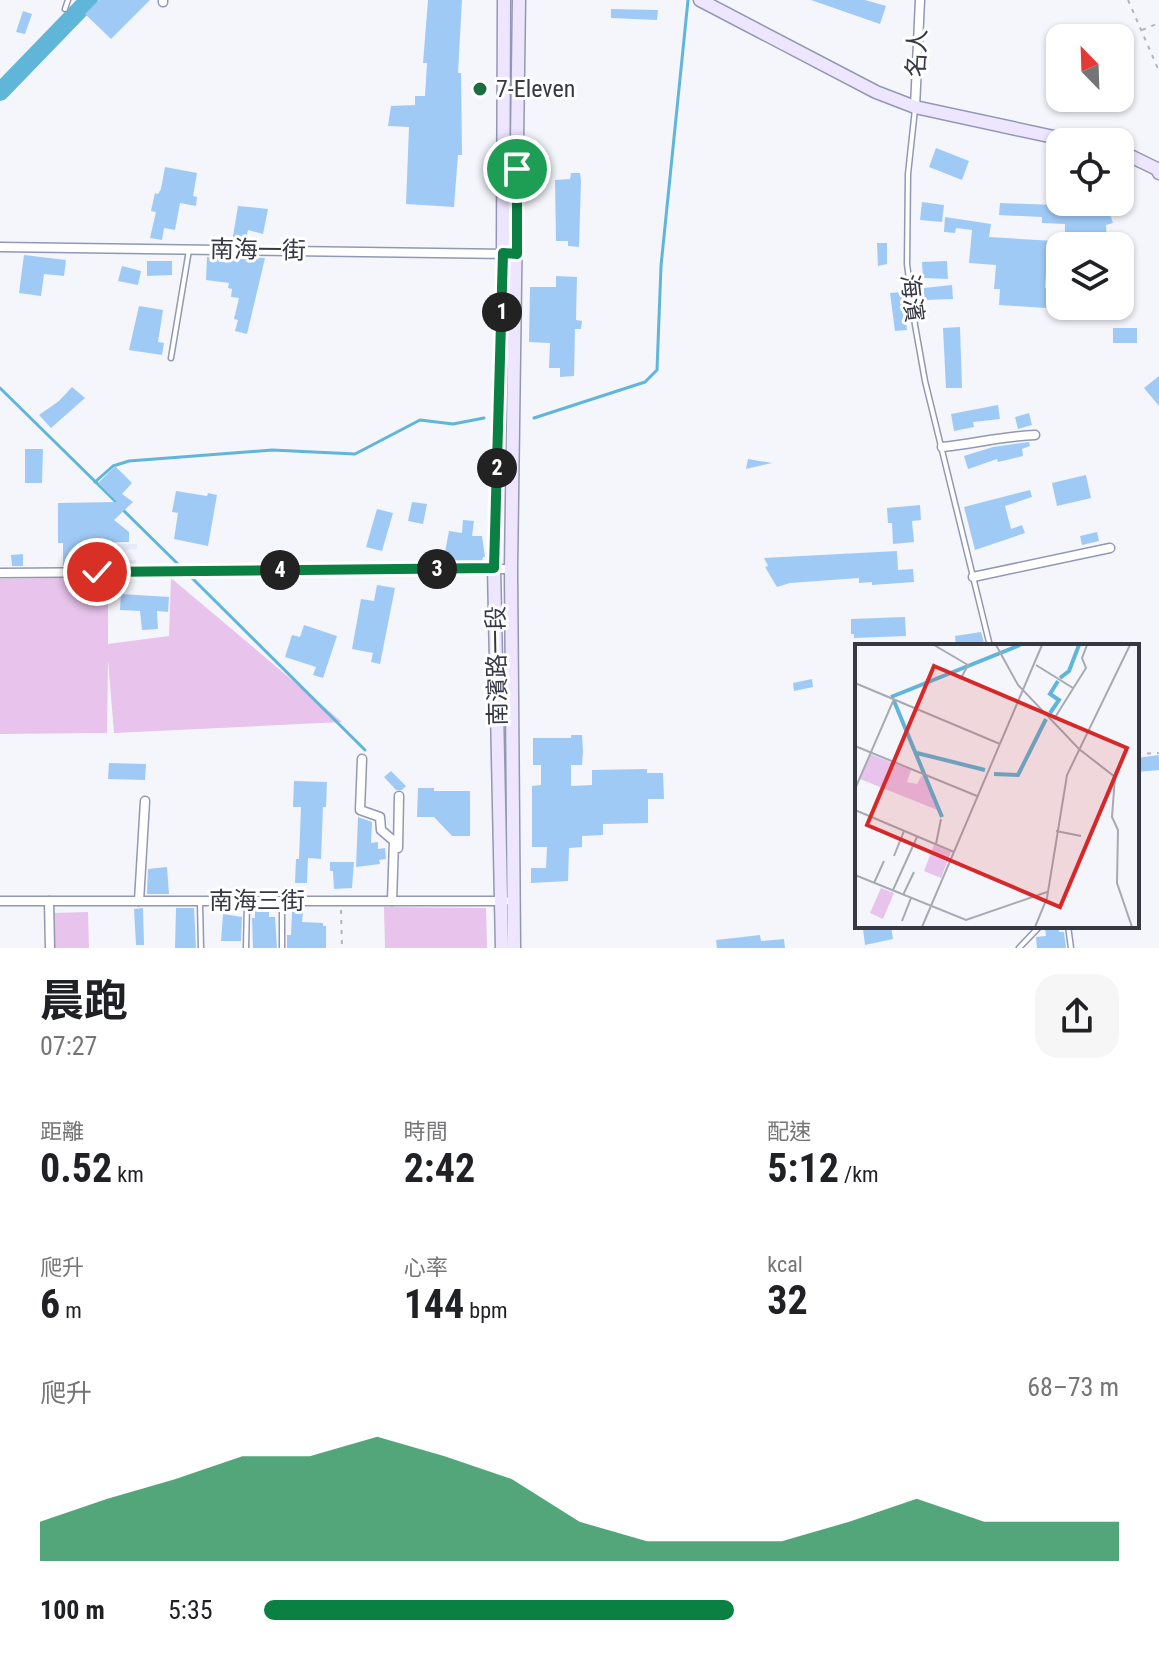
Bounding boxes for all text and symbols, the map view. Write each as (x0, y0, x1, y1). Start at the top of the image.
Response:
north arrow (1046, 24, 1134, 112)
map controls (1046, 24, 1134, 320)
street label: 名人 (902, 28, 932, 78)
place label: 7-Eleven (496, 75, 575, 103)
marker: 7-Eleven (471, 80, 489, 98)
button: locate (1046, 128, 1134, 216)
pin (483, 135, 551, 203)
icon: arrive (495, 147, 539, 191)
button: layers (1046, 232, 1134, 320)
street label: 南海一街 (210, 235, 306, 265)
street label: 海濱 (895, 272, 929, 324)
pin: 1 (482, 292, 522, 332)
text: 1 (496, 299, 508, 324)
pin: 2 (477, 448, 517, 488)
text: 2 (491, 455, 503, 480)
pin (63, 538, 131, 606)
pin: 3 (417, 549, 457, 589)
icon: check (75, 550, 119, 594)
pin: 4 (260, 550, 300, 590)
text: 3 (431, 556, 443, 581)
text: 4 (274, 557, 286, 582)
street label: 南濱路一段 (482, 606, 512, 726)
inset map (855, 644, 1139, 928)
street label: 南海三街 (209, 887, 305, 915)
button: share (1035, 974, 1119, 1058)
text: 晨跑 (40, 975, 128, 1027)
text: 07:27 (40, 1031, 97, 1061)
text: 距離 (40, 1119, 84, 1144)
text: 時間 (404, 1119, 448, 1144)
text: 配速 (767, 1119, 811, 1144)
text: 0.52 (40, 1145, 112, 1192)
text: 2:42 (404, 1145, 475, 1192)
text: 5:12 (767, 1145, 839, 1192)
text: km (112, 1162, 144, 1187)
text: /km (839, 1162, 879, 1187)
text: kcal (767, 1252, 803, 1277)
text: 爬升 (40, 1255, 84, 1280)
text: 心率 (404, 1255, 448, 1280)
text: 32 (767, 1277, 808, 1324)
text: 6 (40, 1281, 60, 1328)
text: 144 (404, 1281, 464, 1328)
text: m (60, 1298, 82, 1323)
text: bpm (464, 1298, 508, 1323)
text: 68–73 m (1027, 1372, 1119, 1402)
text: 爬升 (40, 1378, 92, 1408)
text: 100 m (40, 1595, 105, 1625)
text: 5:35 (168, 1595, 213, 1625)

